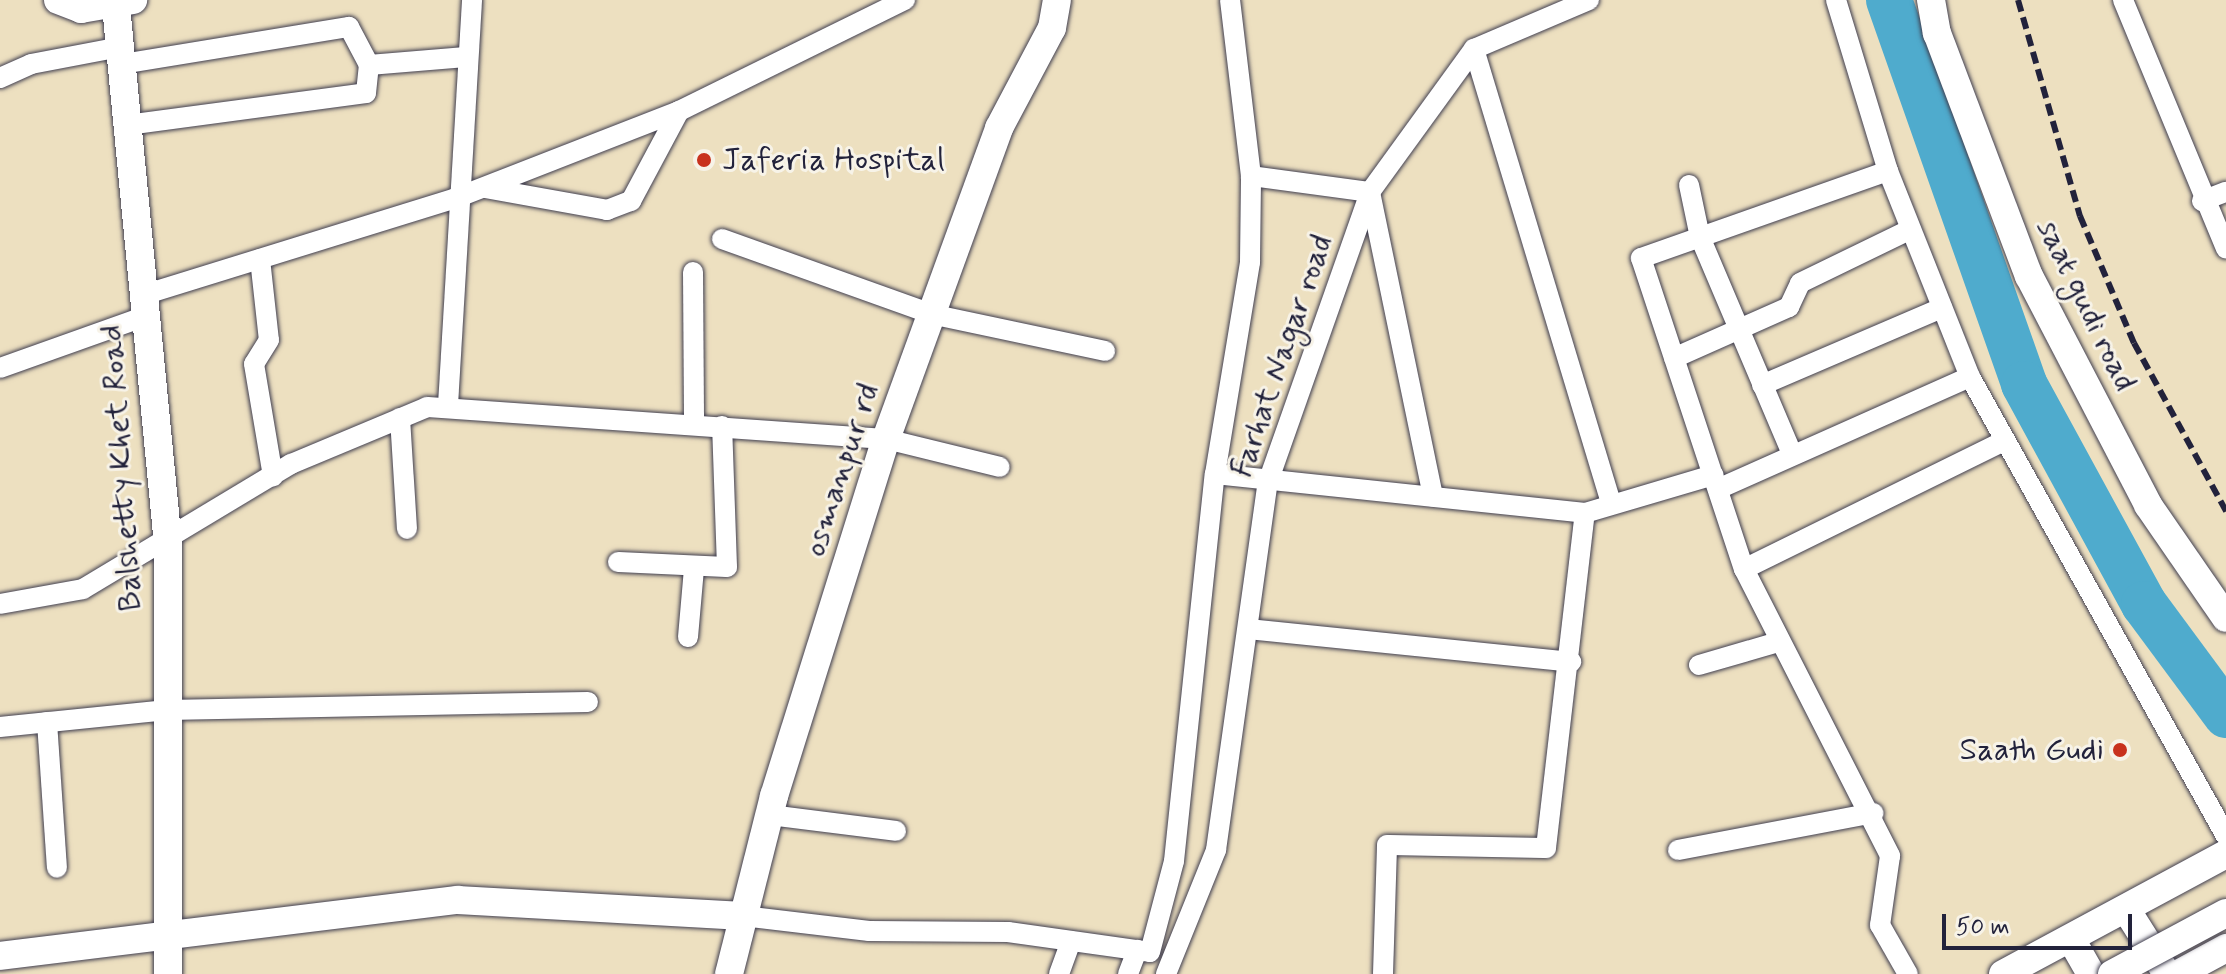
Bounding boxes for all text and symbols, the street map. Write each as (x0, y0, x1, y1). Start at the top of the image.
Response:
place label: Jaferia Hospital (722, 141, 948, 179)
marker: Jaferia Hospital (693, 149, 715, 171)
street label: saat gudi road (2029, 215, 2143, 395)
street label: Farhat Nagar road (1223, 231, 1341, 481)
street label: Balshetty Khet Road (93, 325, 151, 611)
street label: osmanpur rd (796, 379, 888, 561)
place label: Saath Gudi (1959, 731, 2104, 769)
marker: Saath Gudi (2111, 741, 2129, 759)
scale bar (1946, 898, 2136, 948)
text: 50 m (1956, 912, 2010, 943)

